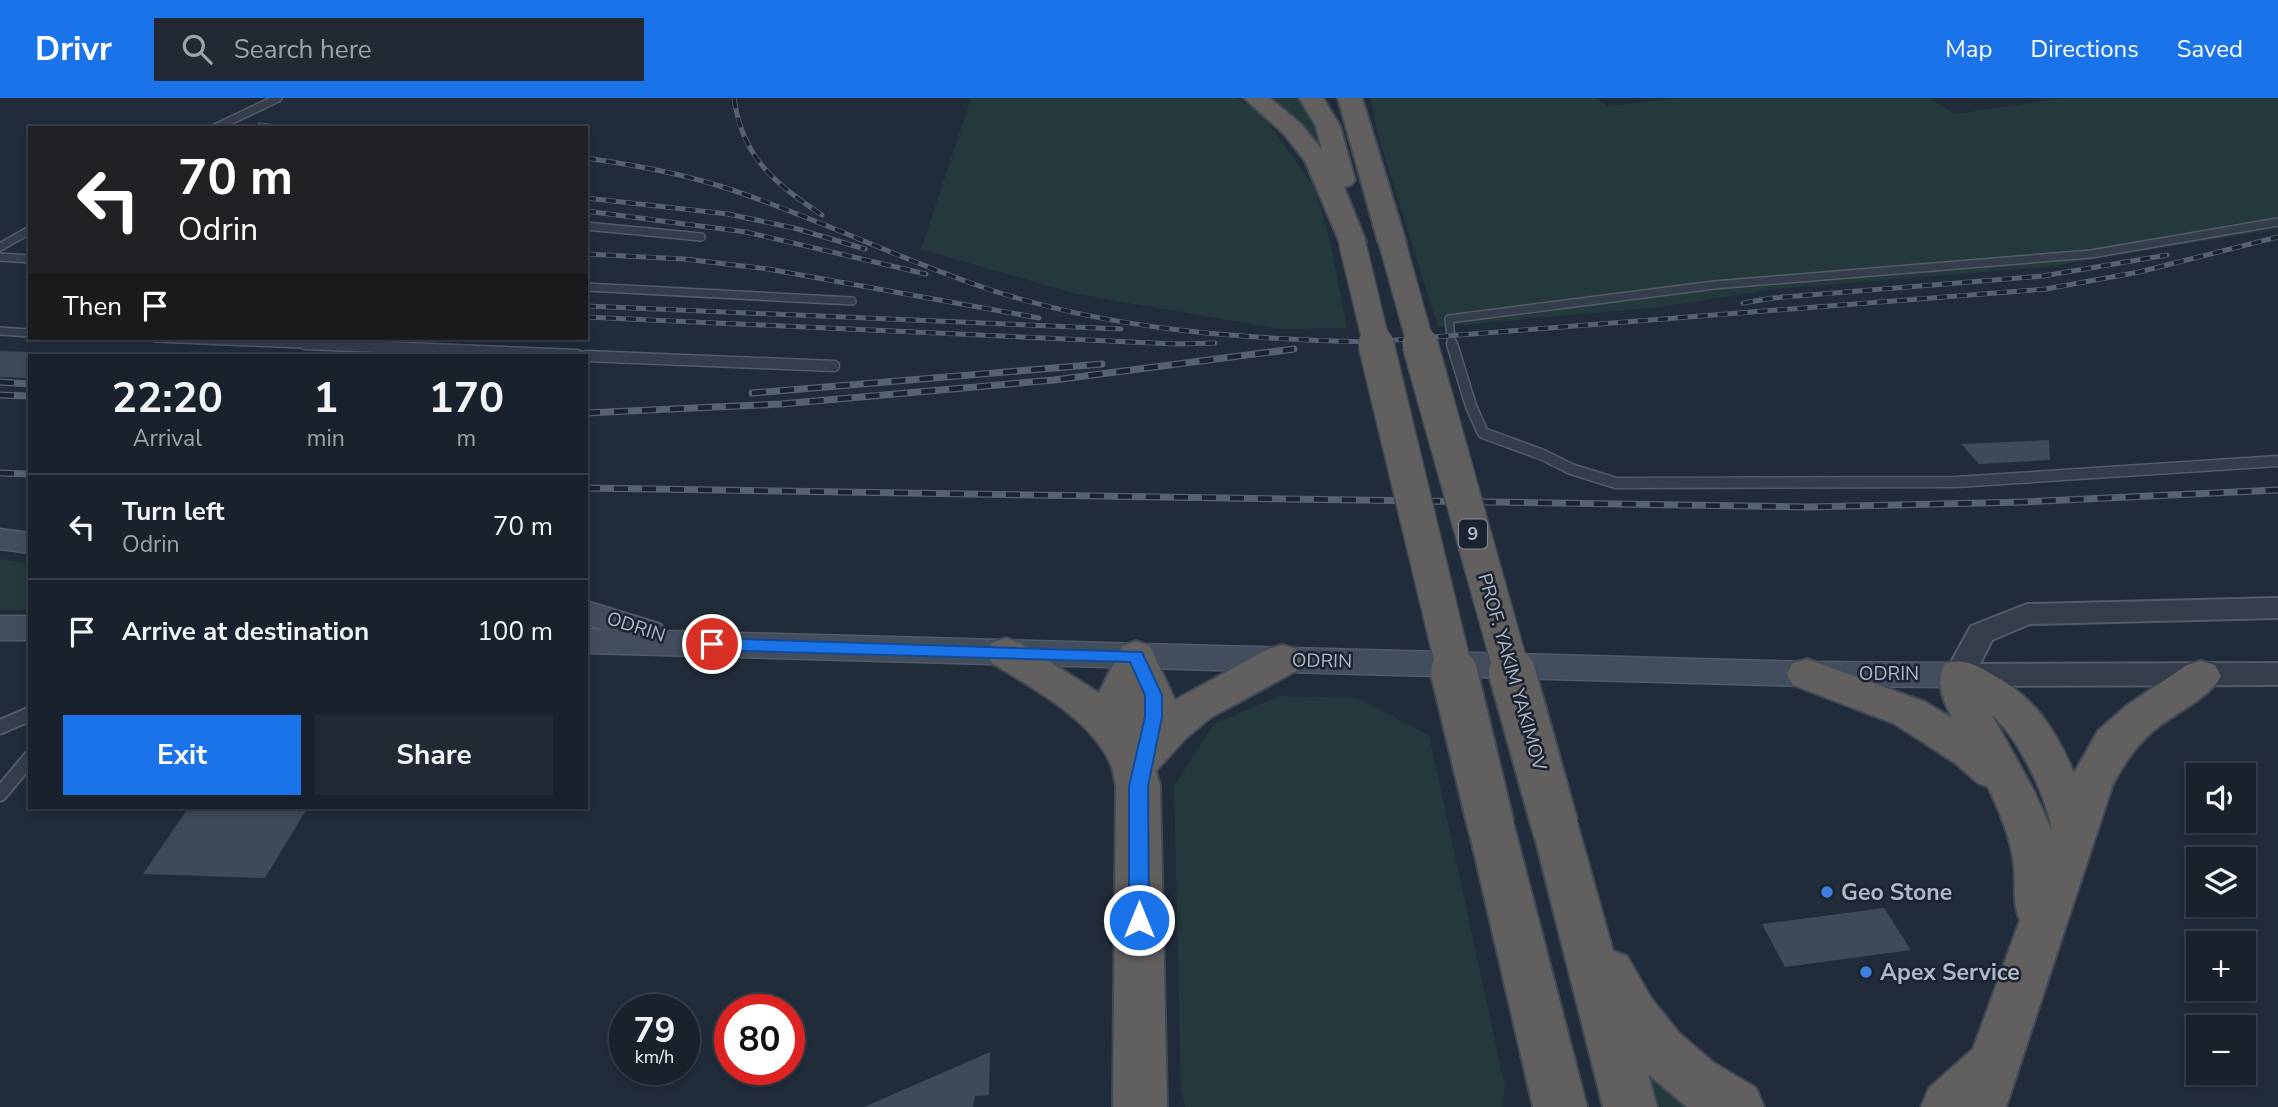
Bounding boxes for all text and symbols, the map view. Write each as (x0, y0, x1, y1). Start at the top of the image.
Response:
search box (154, 18, 644, 81)
text: Drivr (35, 27, 112, 72)
icon: search (178, 30, 216, 68)
text: Search here (234, 32, 372, 67)
text: Map (1945, 33, 1992, 65)
text: Directions (2030, 33, 2139, 65)
text: Saved (2177, 33, 2243, 65)
text: 70 m (178, 144, 293, 211)
icon: left (63, 154, 154, 245)
text: Odrin (178, 208, 258, 251)
icon: arrive (136, 287, 174, 325)
text: Then (63, 289, 122, 324)
text: 22:20 (112, 370, 223, 427)
text: 1 (313, 370, 338, 427)
text: 170 (429, 370, 504, 427)
text: Arrival (133, 423, 202, 454)
text: min (307, 423, 345, 454)
text: m (457, 423, 476, 454)
text: Turn left (122, 494, 225, 529)
icon: left (63, 508, 101, 546)
text: 70 m (493, 509, 553, 544)
road number: 9 (1459, 520, 1487, 548)
text: Odrin (122, 529, 180, 560)
street label: PROF. YAKIM YAKIMOV (1471, 570, 1553, 775)
street label: ODRIN (603, 605, 669, 649)
icon: arrive (63, 613, 101, 651)
text: Arrive at destination (122, 614, 369, 649)
text: 100 m (477, 614, 553, 649)
pin (682, 614, 742, 674)
icon: arrive (693, 625, 731, 663)
street label: ODRIN (1292, 647, 1352, 675)
street label: ODRIN (1859, 661, 1919, 687)
button: Exit (63, 715, 301, 795)
button: Share (315, 715, 553, 795)
map controls (2186, 763, 2256, 1085)
button: sound (2186, 763, 2256, 833)
button: layers (2186, 847, 2256, 917)
place label: Geo Stone (1841, 877, 1952, 908)
position arrow (1102, 883, 1176, 957)
marker: Geo Stone (1819, 884, 1835, 900)
button: + (2186, 931, 2256, 1001)
place label: Apex Service (1880, 957, 2020, 988)
marker: Apex Service (1858, 964, 1874, 980)
speed limit sign: 80 (714, 994, 805, 1085)
text: 79 (633, 1007, 676, 1054)
button: − (2186, 1015, 2256, 1085)
text: km/h (635, 1045, 674, 1069)

